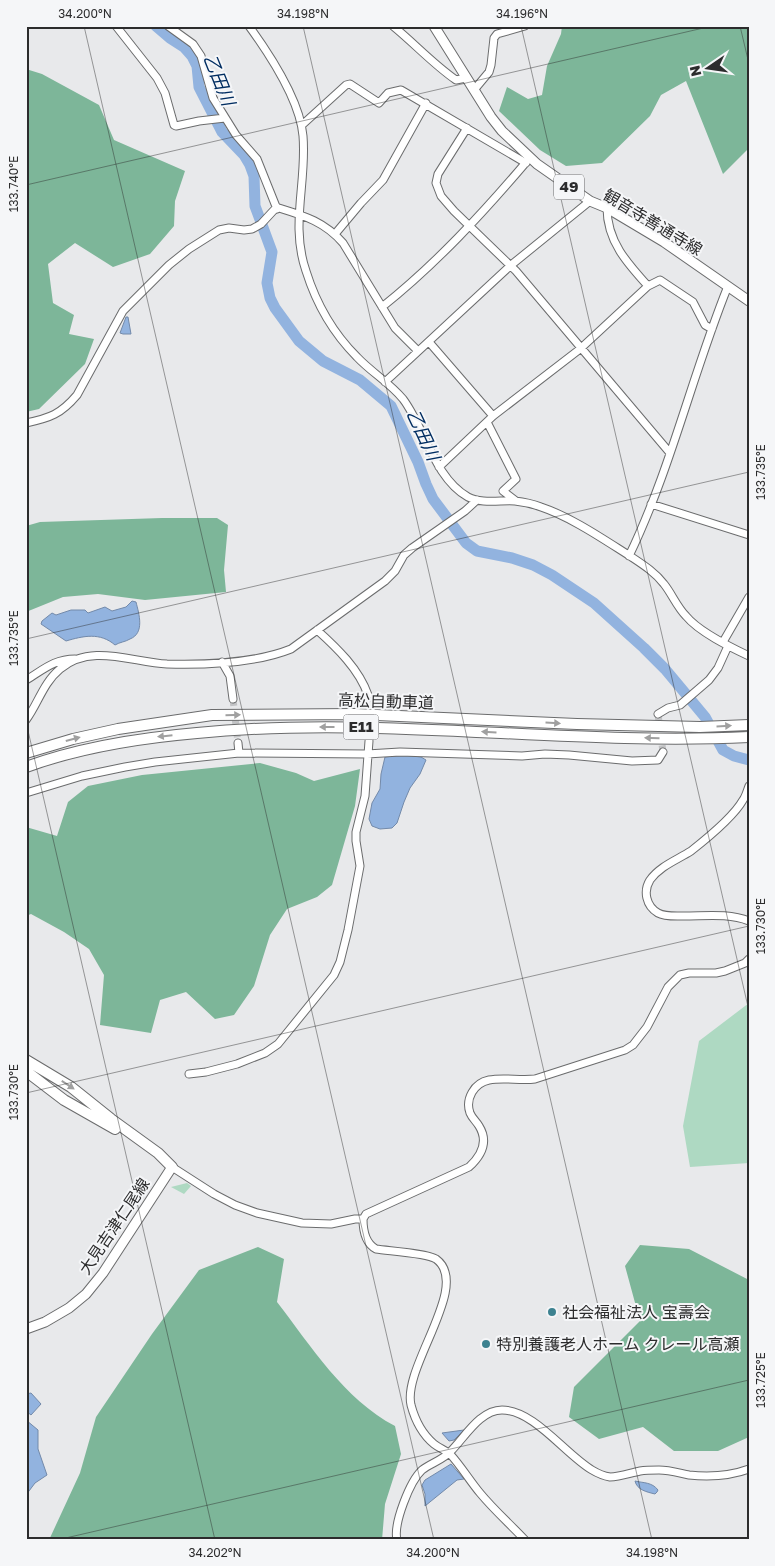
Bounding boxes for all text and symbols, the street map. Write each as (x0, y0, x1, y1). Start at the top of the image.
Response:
text: 34.200°N (58, 6, 112, 21)
text: 34.198°N (277, 6, 329, 21)
text: 34.196°N (496, 6, 548, 21)
north arrow (682, 42, 732, 92)
water label: 乙田川 (200, 50, 241, 111)
text: N (685, 64, 704, 78)
text: 133.740°E (6, 156, 21, 212)
road number: 49 (554, 174, 584, 200)
street label: 観音寺善通寺線 (600, 185, 706, 259)
water label: 乙田川 (403, 405, 446, 466)
text: 133.735°E (753, 444, 768, 500)
text: 133.735°E (6, 610, 21, 666)
street label: 高松自動車道 (338, 689, 434, 713)
one-way arrow (225, 710, 241, 718)
road number: E11 (344, 714, 378, 740)
one-way arrow (545, 719, 561, 727)
one-way arrow (716, 721, 732, 729)
one-way arrow (319, 723, 335, 731)
one-way arrow (481, 728, 497, 736)
one-way arrow (157, 732, 173, 740)
one-way arrow (644, 734, 660, 742)
one-way arrow (65, 735, 80, 743)
text: 133.730°E (753, 898, 768, 954)
text: 133.730°E (6, 1064, 21, 1120)
one-way arrow (61, 1080, 75, 1090)
street label: 大見吉津仁尾線 (74, 1174, 154, 1278)
place label: 社会福祉法人 宝壽会 (562, 1302, 710, 1322)
marker: 社会福祉法人 宝壽会 (546, 1306, 558, 1318)
place label: 特別養護老人ホーム クレール高瀬 (496, 1334, 740, 1354)
marker: 特別養護老人ホーム クレール高瀬 (480, 1338, 492, 1350)
text: 133.725°E (753, 1352, 768, 1408)
text: 34.202°N (188, 1545, 242, 1560)
text: 34.200°N (406, 1545, 460, 1560)
text: 34.198°N (626, 1545, 678, 1560)

